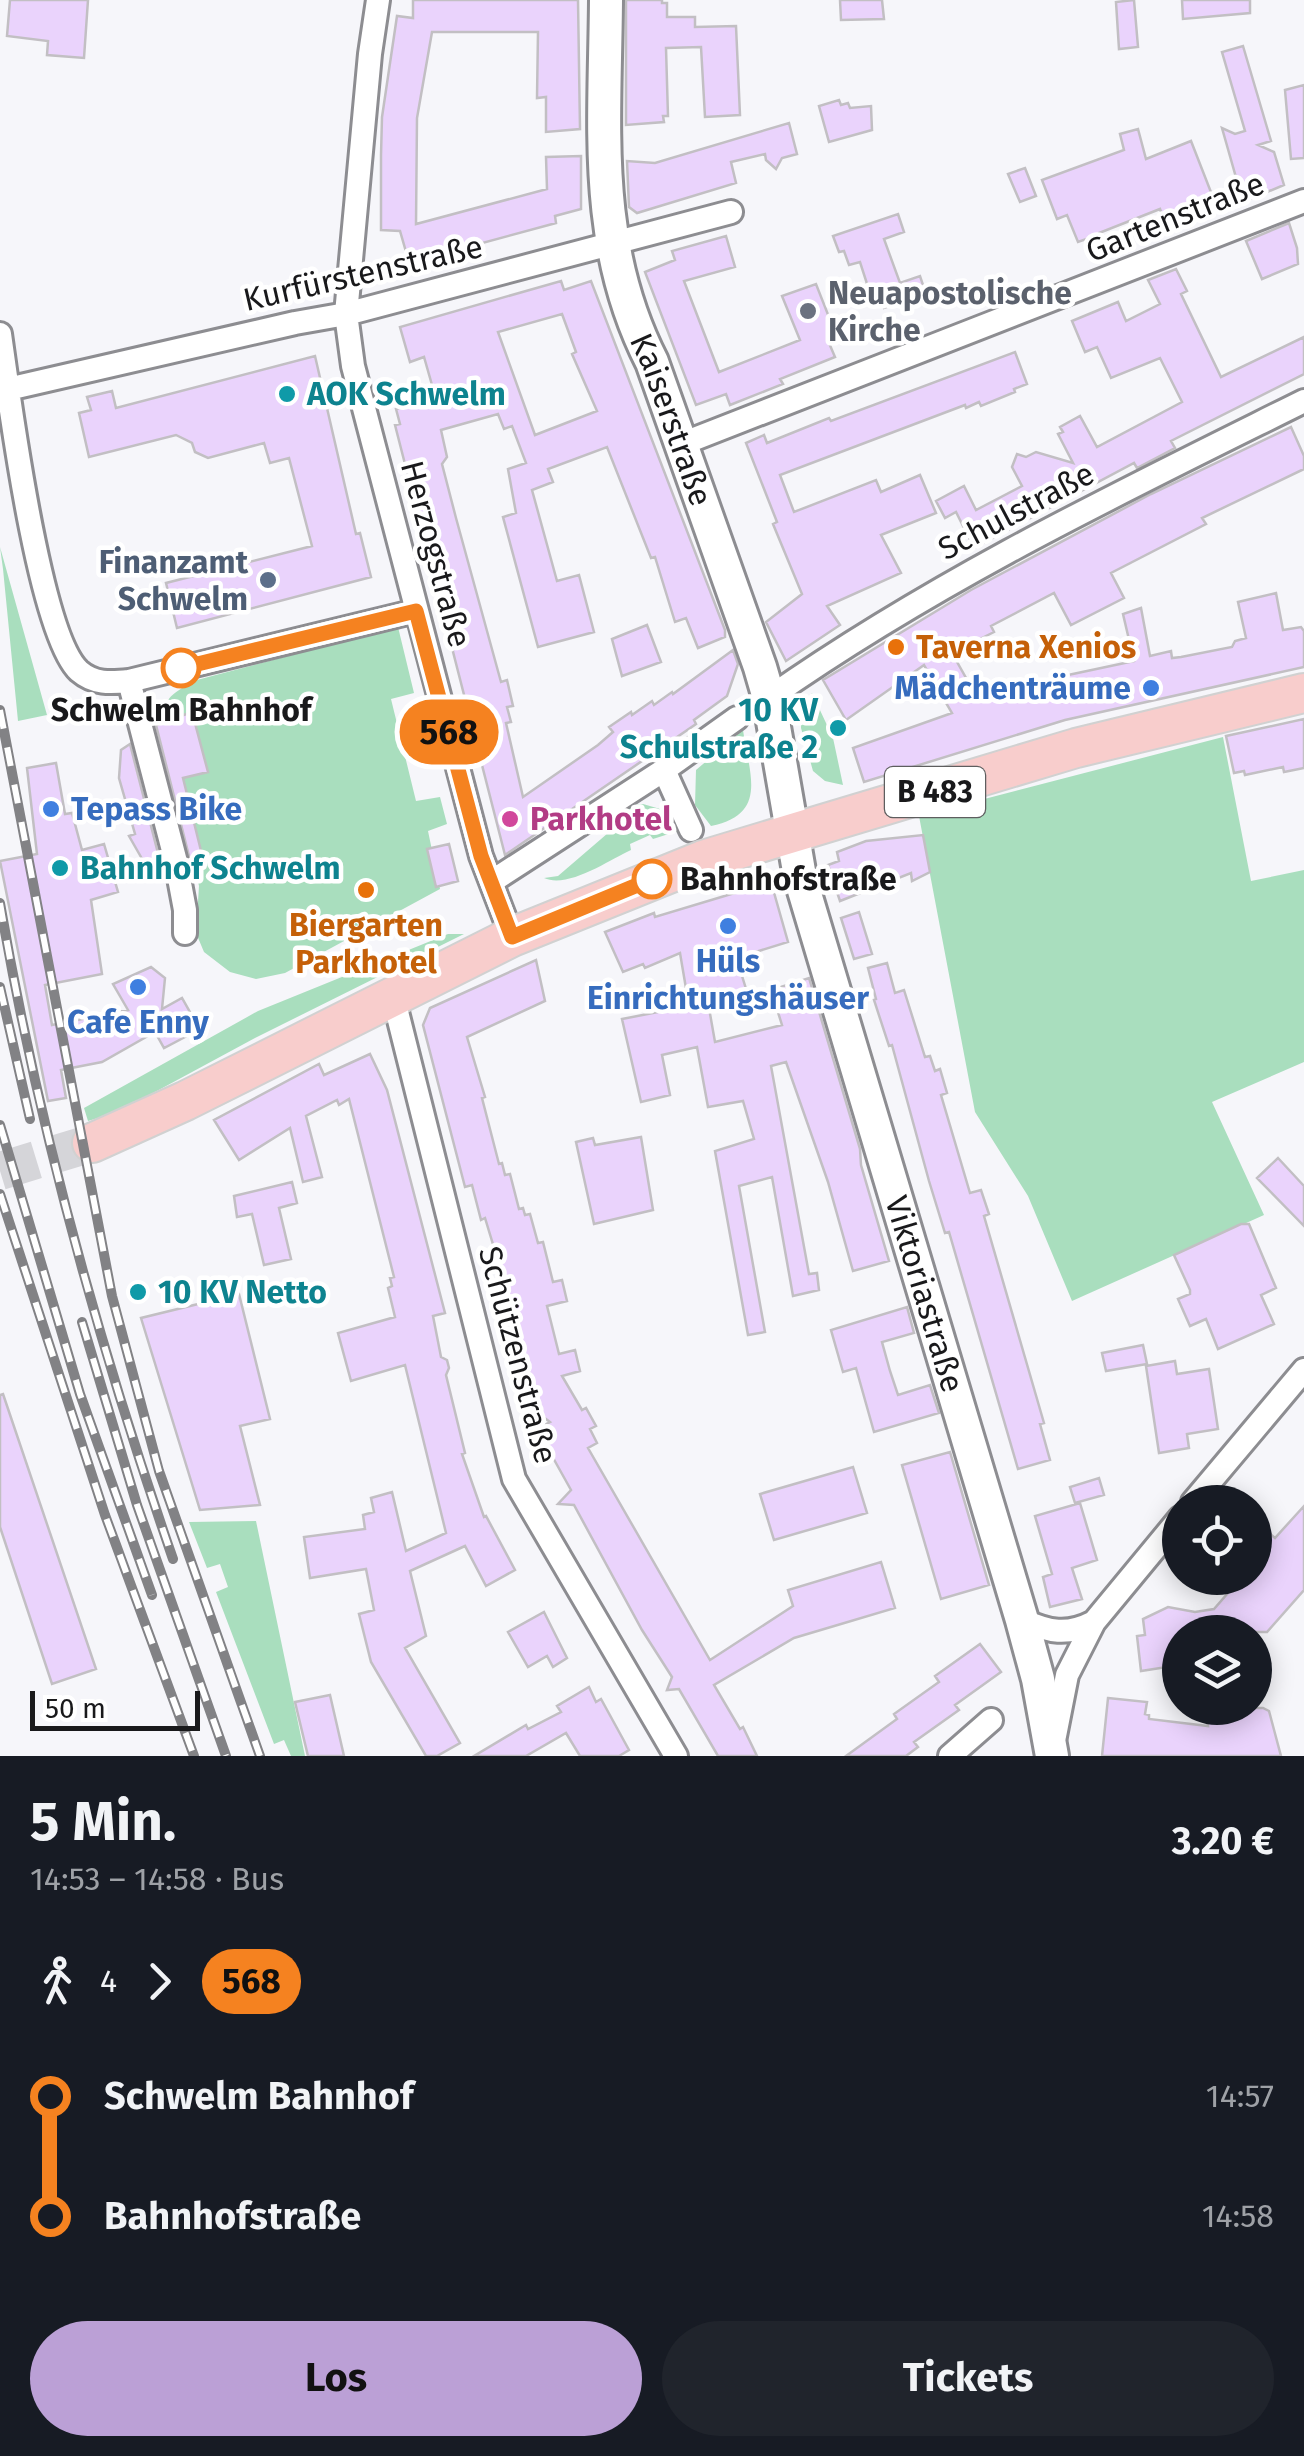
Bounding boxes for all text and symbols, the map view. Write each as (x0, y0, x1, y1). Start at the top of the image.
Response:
street label: Gartenstraße (1080, 164, 1270, 270)
street label: Kurfürstenstraße (240, 227, 486, 319)
place label: Neuapostolische Kirche (828, 274, 1072, 349)
marker: Neuapostolische Kirche (797, 300, 819, 322)
street label: Kaiserstraße (622, 327, 720, 511)
place label: AOK Schwelm (306, 375, 506, 413)
marker: AOK Schwelm (276, 383, 298, 405)
street label: Schulstraße (932, 454, 1100, 568)
street label: Herzogstraße (393, 457, 479, 651)
place label: Finanzamt Schwelm (99, 543, 249, 618)
marker: Finanzamt Schwelm (257, 569, 279, 591)
place label: Taverna Xenios (916, 628, 1136, 666)
marker: Taverna Xenios (885, 636, 907, 658)
marker: Schwelm Bahnhof (162, 649, 200, 687)
place label: Mädchenträume (895, 669, 1131, 707)
marker: Mädchenträume (1140, 677, 1162, 699)
place label: Schwelm Bahnhof (51, 691, 314, 729)
place label: 10 KV Schulstraße 2 (620, 691, 819, 766)
line badge: 568 (392, 700, 506, 764)
text: 568 (420, 711, 478, 753)
marker: 10 KV Schulstraße 2 (827, 717, 849, 739)
road number: B 483 (885, 767, 985, 817)
place label: Tepass Bike (71, 790, 242, 828)
marker: Tepass Bike (40, 798, 62, 820)
place label: Parkhotel (530, 800, 672, 838)
marker: Parkhotel (499, 808, 521, 830)
place label: Bahnhof Schwelm (80, 849, 341, 887)
marker: Bahnhof Schwelm (49, 857, 71, 879)
marker: Bahnhofstraße (633, 860, 671, 898)
place label: Bahnhofstraße (680, 860, 897, 898)
marker: Biergarten Parkhotel (355, 879, 377, 901)
place label: Biergarten Parkhotel (289, 906, 443, 981)
marker: Hüls Einrichtungshäuser (717, 915, 739, 937)
place label: Hüls Einrichtungshäuser (587, 942, 869, 1017)
marker: Cafe Enny (127, 976, 149, 998)
place label: Cafe Enny (67, 1003, 209, 1041)
street label: Viktoriastraße (877, 1191, 972, 1397)
street label: Schützenstraße (471, 1242, 565, 1468)
place label: 10 KV Netto (158, 1273, 327, 1311)
marker: 10 KV Netto (127, 1281, 149, 1303)
map controls (1162, 1485, 1272, 1725)
button: locate (1162, 1485, 1272, 1595)
button: layers (1162, 1615, 1272, 1725)
scale bar (30, 1686, 200, 1730)
text: 50 m (45, 1692, 106, 1725)
text: 5 Min. (30, 1789, 176, 1855)
text: 3.20 € (1172, 1818, 1274, 1864)
text: 14:53 – 14:58 · Bus (30, 1860, 284, 1898)
icon: walk (30, 1954, 85, 2009)
icon: forward (132, 1954, 187, 2009)
text: 568 (222, 1960, 281, 2002)
text: 4 (100, 1962, 117, 2000)
text: Schwelm Bahnhof (104, 2073, 413, 2119)
text: 14:57 (1206, 2077, 1274, 2115)
text: Bahnhofstraße (104, 2193, 361, 2239)
text: 14:58 (1202, 2197, 1274, 2235)
button: Los (30, 2321, 642, 2436)
button: Tickets (662, 2321, 1274, 2436)

